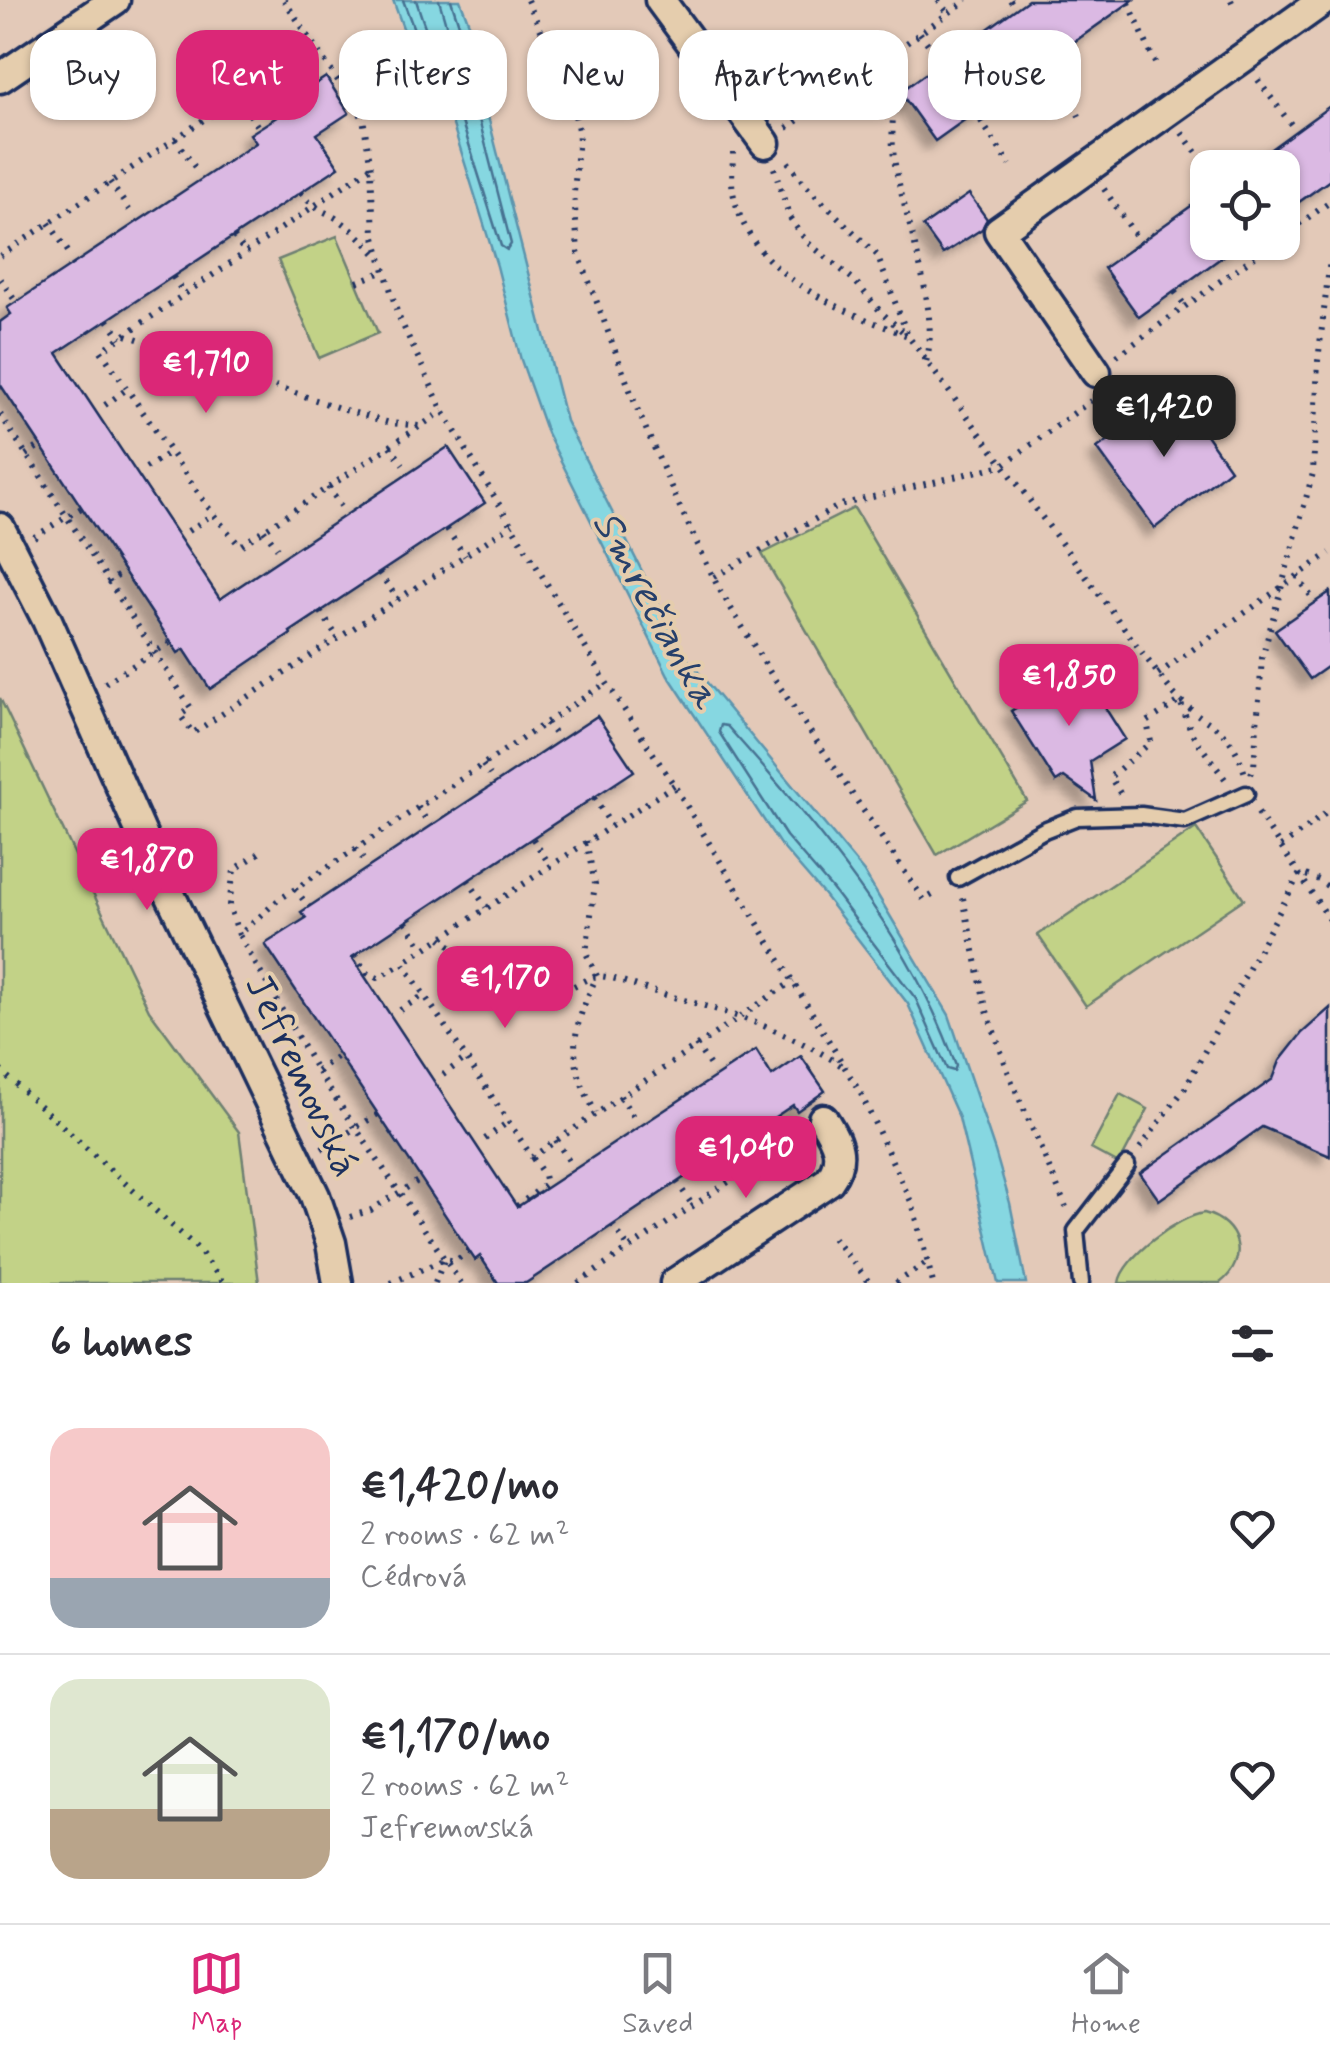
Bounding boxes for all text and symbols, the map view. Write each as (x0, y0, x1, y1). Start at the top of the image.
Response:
chip: Buy (30, 30, 156, 120)
chip: Rent (176, 30, 319, 120)
chip: Filters (339, 30, 507, 120)
chip: New (527, 30, 659, 120)
chip: Apartment (679, 30, 908, 120)
chip: House (928, 30, 1081, 120)
map controls (1190, 150, 1300, 260)
button: locate (1190, 150, 1300, 260)
pin: €1,710 (125, 331, 287, 416)
text: €1,710 (162, 342, 250, 384)
pin: €1,420 (1083, 375, 1245, 460)
text: €1,420 (1115, 386, 1213, 428)
water label: Smrečianka (578, 501, 733, 720)
pin: €1,850 (988, 644, 1150, 729)
text: €1,850 (1021, 655, 1117, 697)
pin: €1,870 (66, 828, 228, 913)
text: €1,870 (99, 839, 195, 881)
pin: €1,170 (424, 946, 586, 1031)
text: €1,170 (459, 957, 551, 999)
street label: Jefremovská (231, 966, 371, 1186)
pin: €1,040 (665, 1116, 827, 1201)
text: €1,040 (697, 1127, 795, 1169)
text: 6 homes (50, 1316, 193, 1371)
icon: filters (1225, 1316, 1280, 1371)
text: €1,420/mo (360, 1459, 559, 1514)
icon: home (130, 1468, 250, 1588)
icon: heart (1225, 1501, 1280, 1556)
text: 2 rooms · 62 m² (360, 1514, 569, 1556)
text: Cédrová (360, 1556, 467, 1598)
text: €1,170/mo (360, 1710, 550, 1765)
icon: home (130, 1719, 250, 1839)
icon: heart (1225, 1752, 1280, 1807)
text: 2 rooms · 62 m² (360, 1765, 569, 1807)
text: Jefremovská (360, 1807, 534, 1849)
tab: Map (189, 1946, 244, 2043)
tab: Saved (622, 1946, 693, 2043)
tab: Home (1071, 1946, 1141, 2043)

